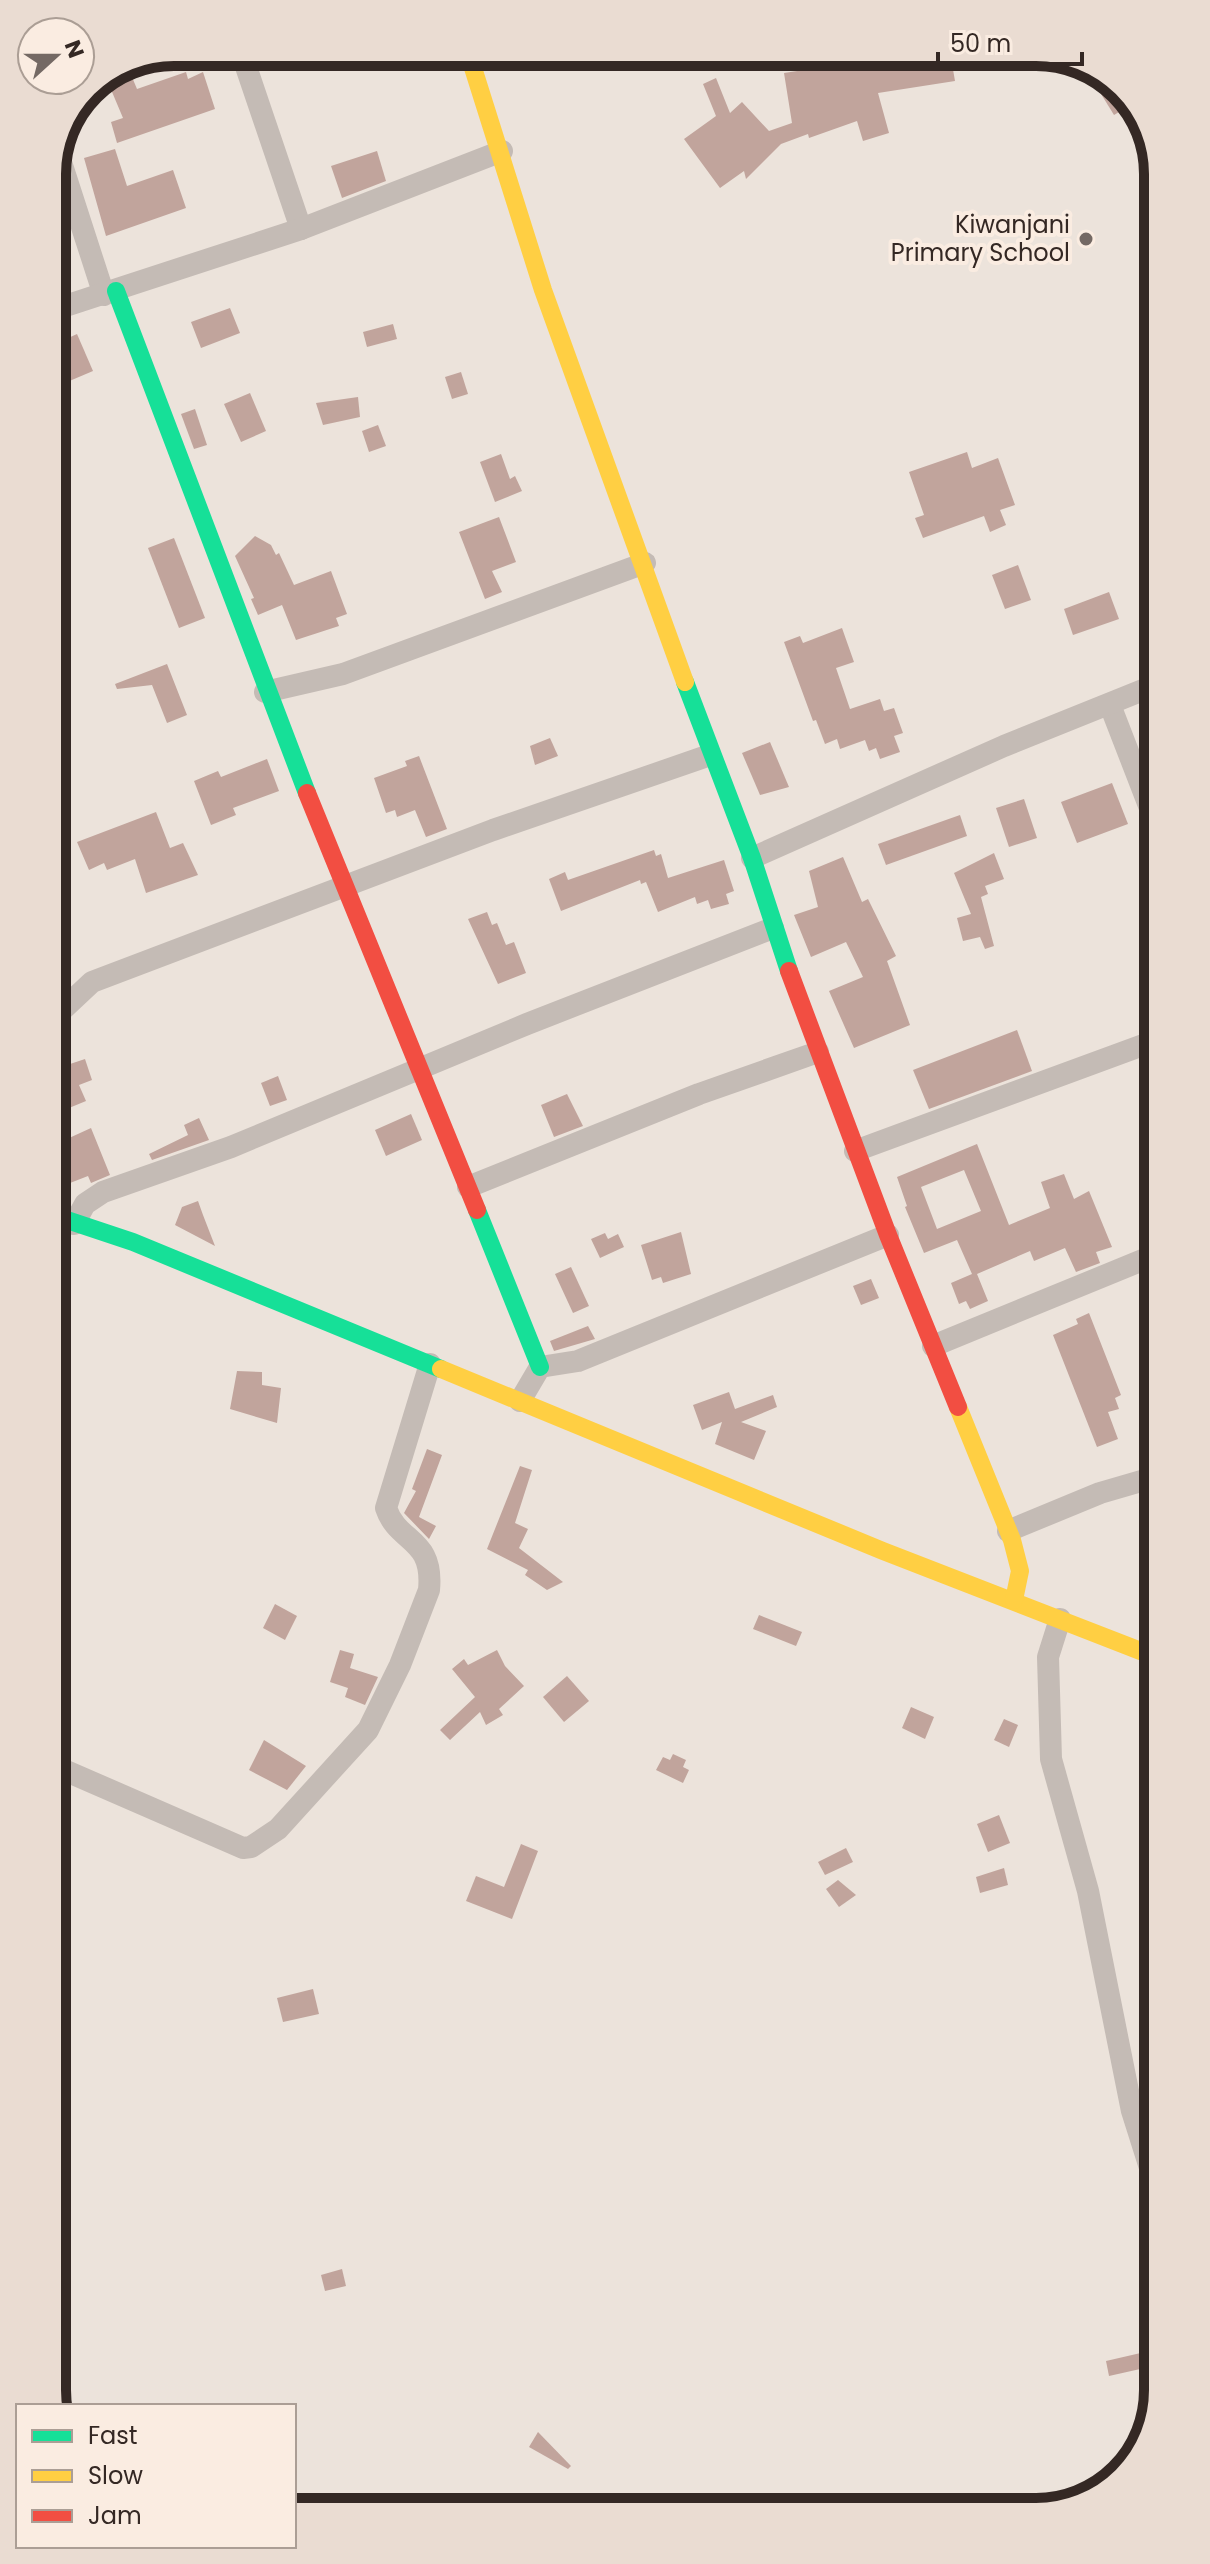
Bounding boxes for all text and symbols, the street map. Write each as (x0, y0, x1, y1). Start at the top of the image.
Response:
north arrow (16, 16, 96, 96)
scale bar (938, 16, 1082, 66)
text: 50 m (950, 27, 1011, 60)
text: N (57, 36, 92, 62)
place label: Kiwanjani Primary School (891, 208, 1070, 269)
marker: Kiwanjani Primary School (1077, 230, 1095, 248)
legend (16, 2404, 296, 2548)
text: Fast (88, 2419, 138, 2452)
text: Slow (88, 2459, 143, 2492)
text: Jam (88, 2499, 142, 2532)

